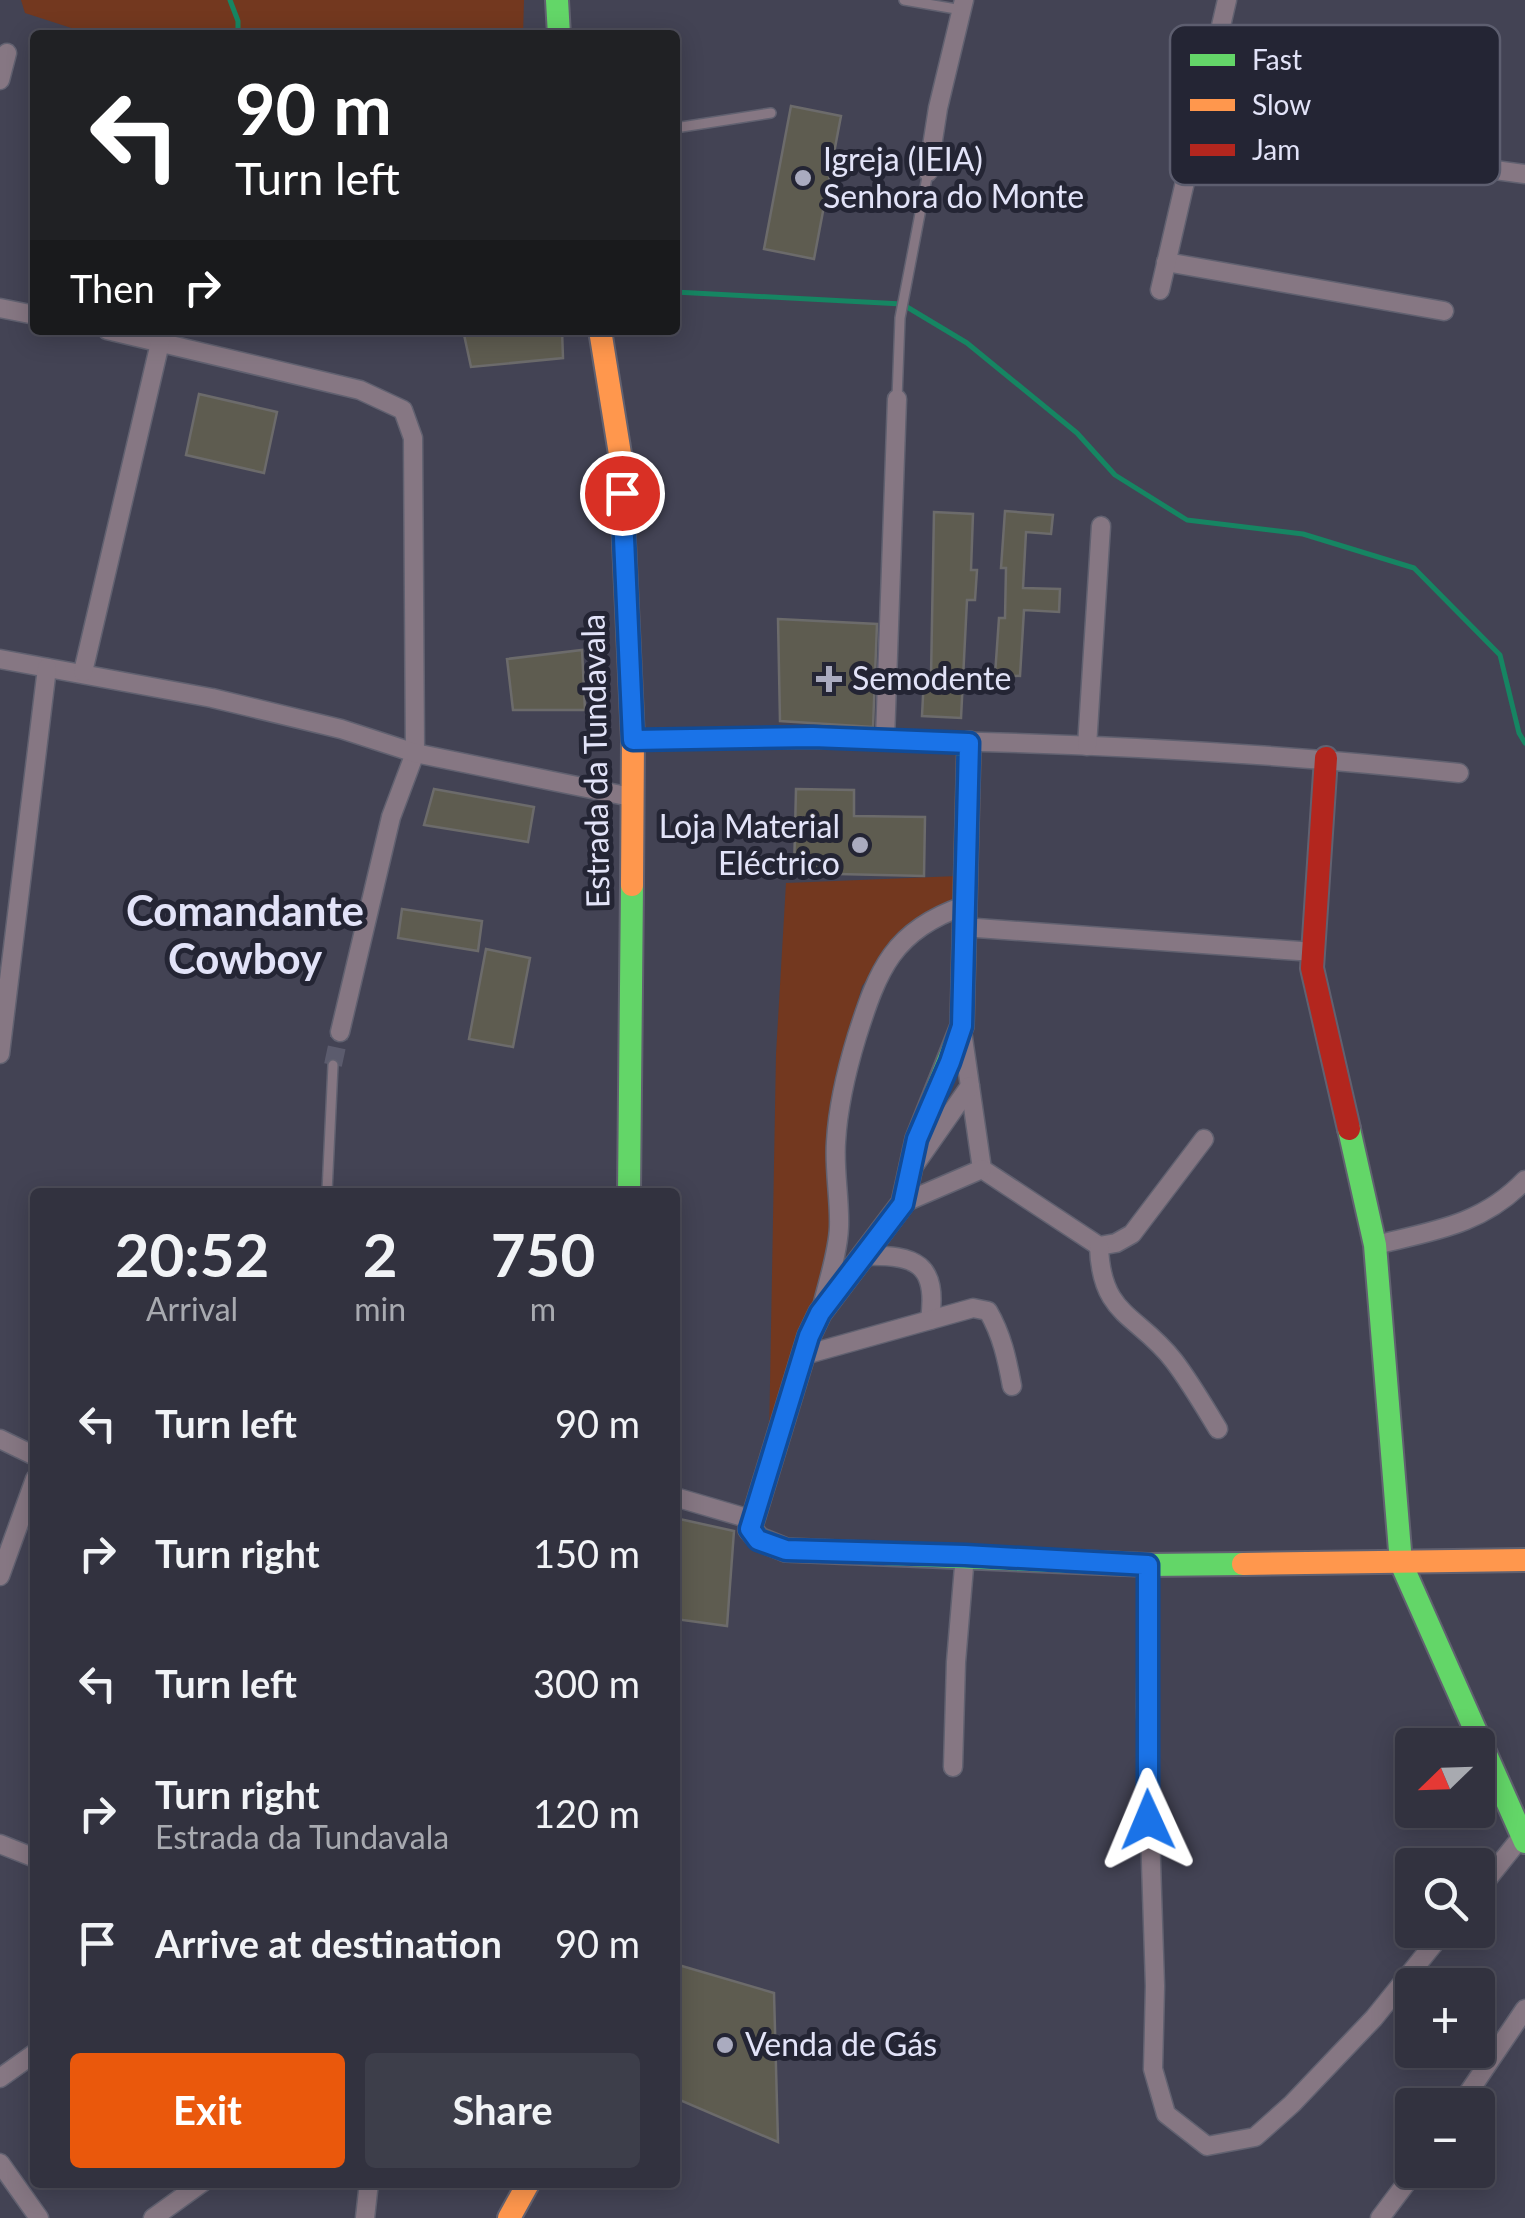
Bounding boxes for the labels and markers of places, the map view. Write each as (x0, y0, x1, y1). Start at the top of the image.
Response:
place label: Igreja (IEIA) Senhora do Monte (823, 139, 1084, 215)
marker: Igreja (IEIA) Senhora do Monte (792, 167, 814, 189)
pin (580, 451, 665, 536)
place label: Semodente (852, 658, 1011, 697)
marker: Semodente (816, 666, 842, 692)
place label: Loja Material Eléctrico (659, 806, 840, 882)
marker: Loja Material Eléctrico (849, 834, 871, 856)
place label: Venda de Gás (745, 2024, 937, 2063)
marker: Venda de Gás (714, 2034, 736, 2056)

